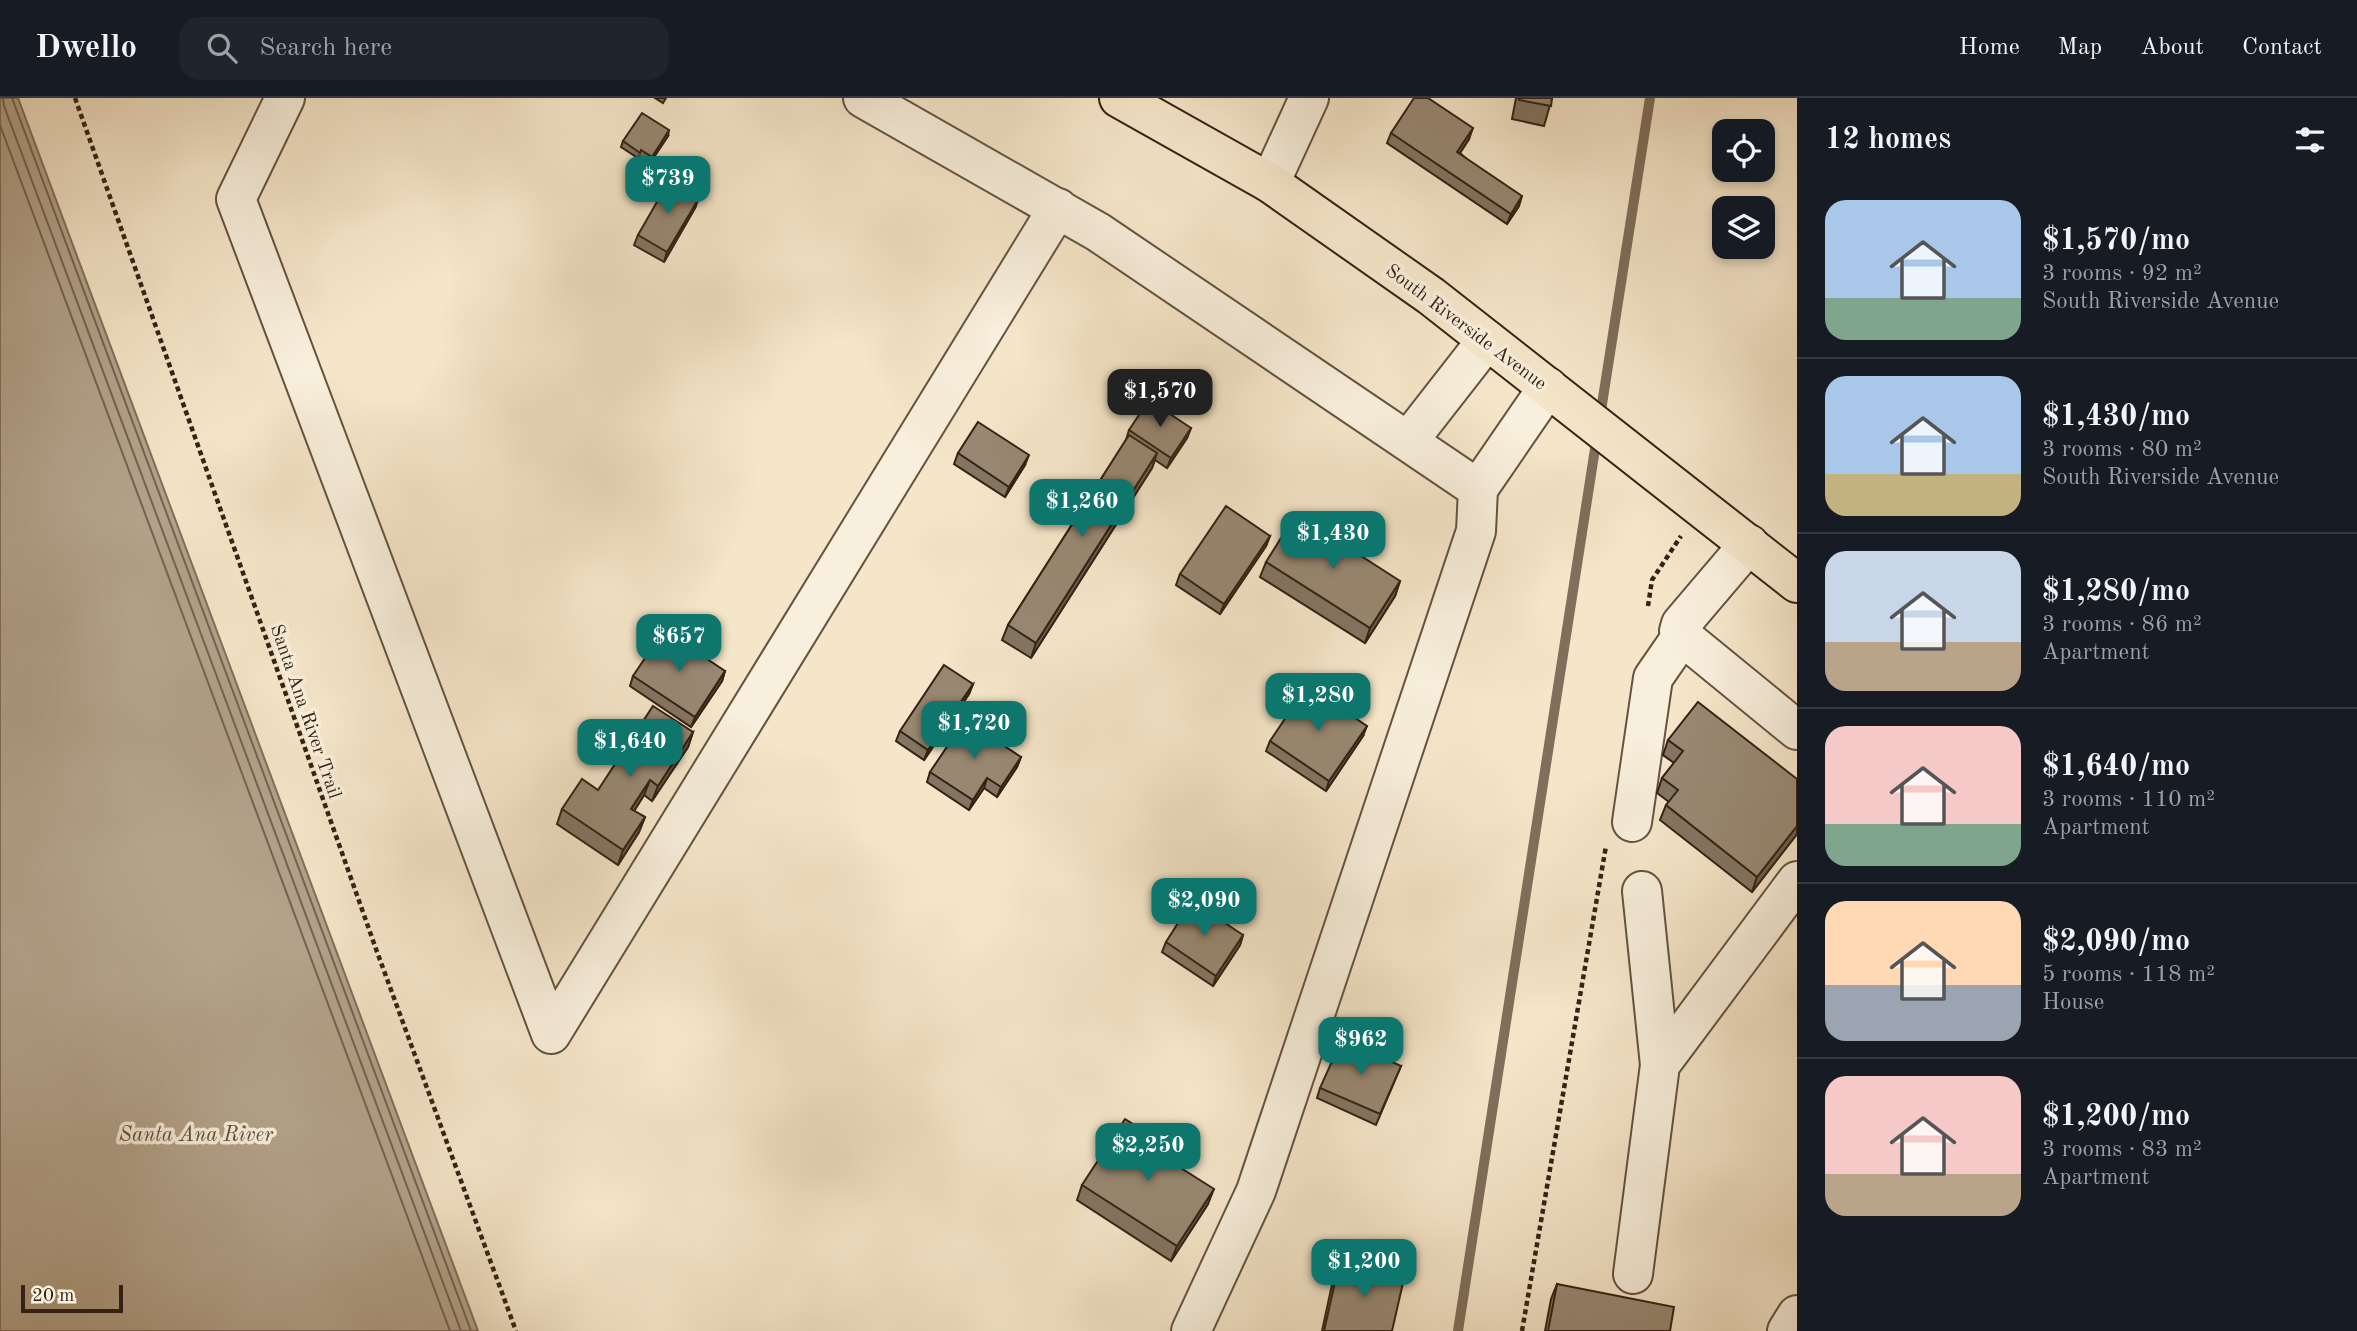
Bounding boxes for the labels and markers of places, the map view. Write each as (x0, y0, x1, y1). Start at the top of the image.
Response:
pin: $739 (627, 156, 709, 216)
pin: $1,570 (1103, 370, 1217, 429)
pin: $1,260 (1025, 480, 1139, 539)
pin: $1,430 (1276, 512, 1390, 571)
pin: $657 (638, 614, 720, 674)
pin: $1,280 (1261, 674, 1375, 733)
pin: $1,720 (917, 702, 1031, 761)
pin: $1,640 (573, 720, 687, 779)
pin: $2,090 (1147, 878, 1261, 938)
pin: $962 (1320, 1018, 1402, 1077)
pin: $2,250 (1091, 1124, 1205, 1183)
pin: $1,200 (1307, 1240, 1421, 1299)

